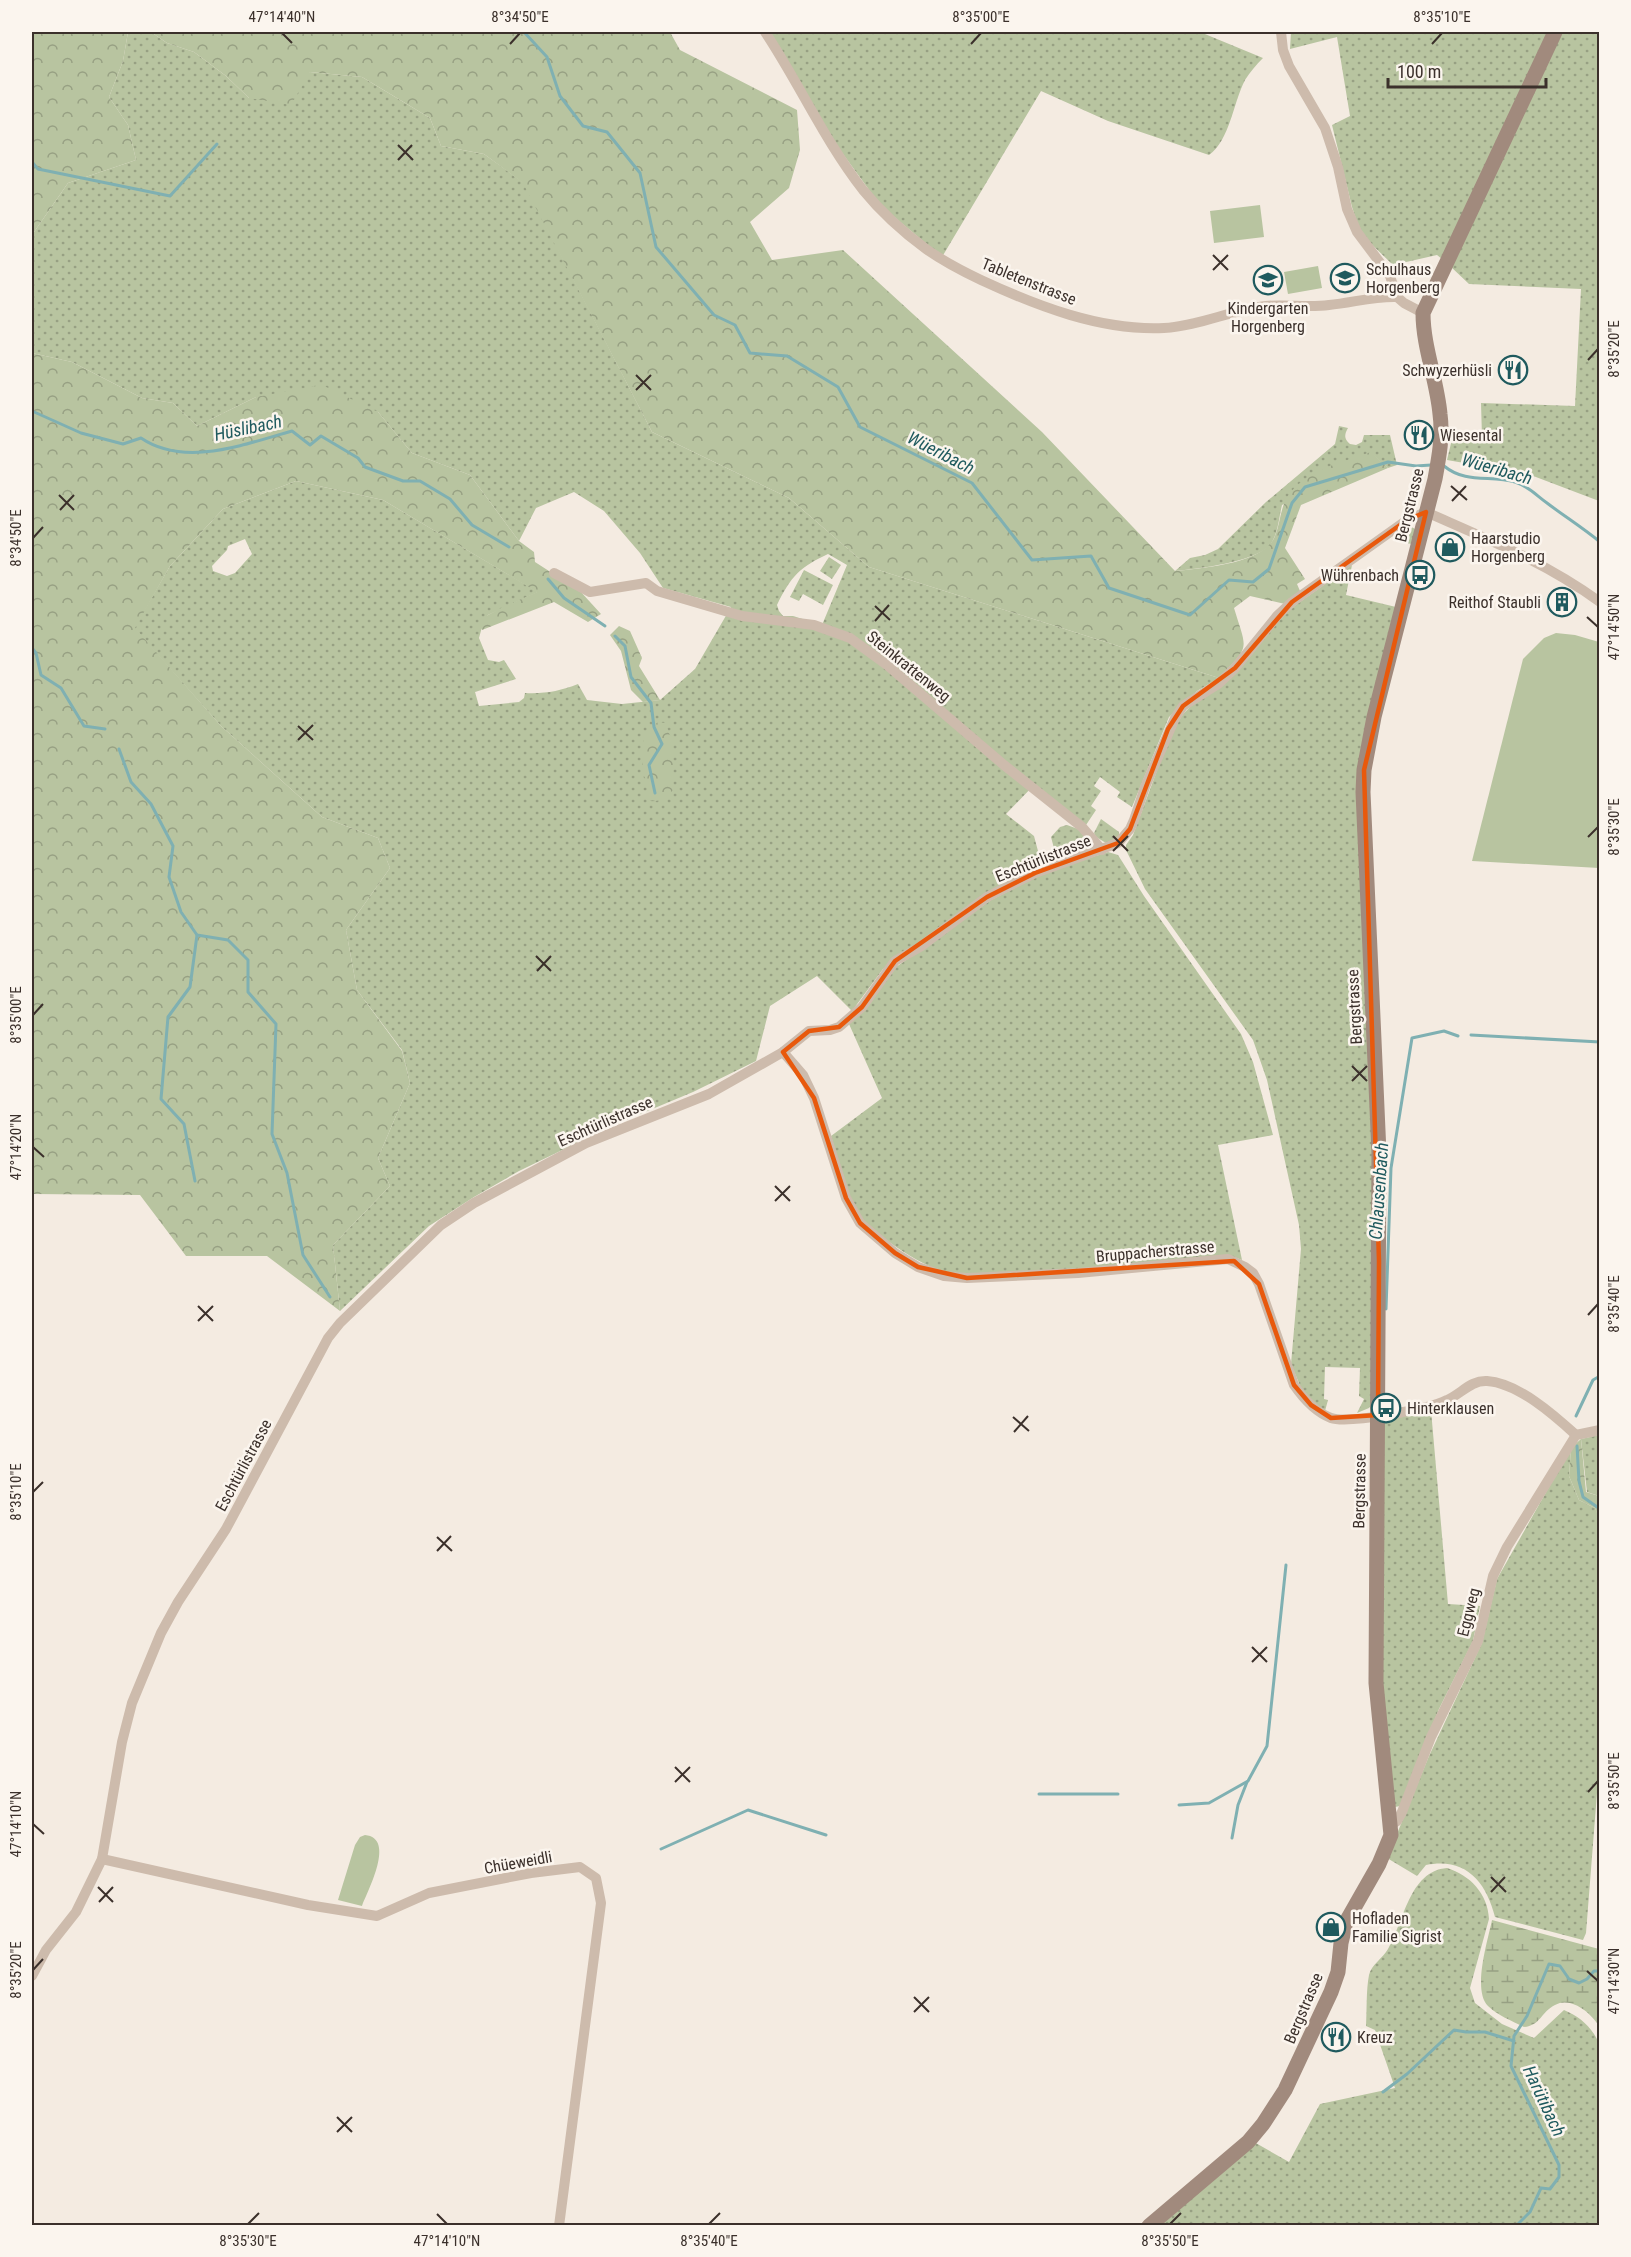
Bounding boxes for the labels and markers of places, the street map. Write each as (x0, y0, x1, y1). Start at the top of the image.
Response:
place label: Schulhaus Horgenberg (1366, 260, 1440, 297)
school or university icon: Schulhaus Horgenberg (1329, 262, 1361, 294)
school or university icon: Kindergarten Horgenberg (1252, 264, 1284, 296)
place label: Kindergarten Horgenberg (1227, 299, 1309, 336)
restaurant icon: Schwyzerhüsli (1497, 354, 1529, 386)
place label: Schwyzerhüsli (1402, 361, 1492, 380)
restaurant icon: Wiesental (1403, 419, 1435, 451)
place label: Wiesental (1440, 426, 1502, 445)
place label: Haarstudio Horgenberg (1471, 529, 1545, 566)
shop icon: Haarstudio Horgenberg (1434, 531, 1466, 563)
bus stop icon: Wührenbach (1404, 559, 1436, 591)
place label: Wührenbach (1321, 566, 1399, 585)
building icon: Reithof Staubli (1546, 586, 1578, 618)
place label: Reithof Staubli (1448, 593, 1541, 612)
bus stop icon: Hinterklausen (1370, 1392, 1402, 1424)
place label: Hinterklausen (1407, 1399, 1494, 1418)
place label: Hofladen Familie Sigrist (1352, 1909, 1442, 1946)
shop icon: Hofladen Familie Sigrist (1315, 1911, 1347, 1943)
restaurant icon: Kreuz (1320, 2021, 1352, 2053)
place label: Kreuz (1357, 2028, 1393, 2047)

